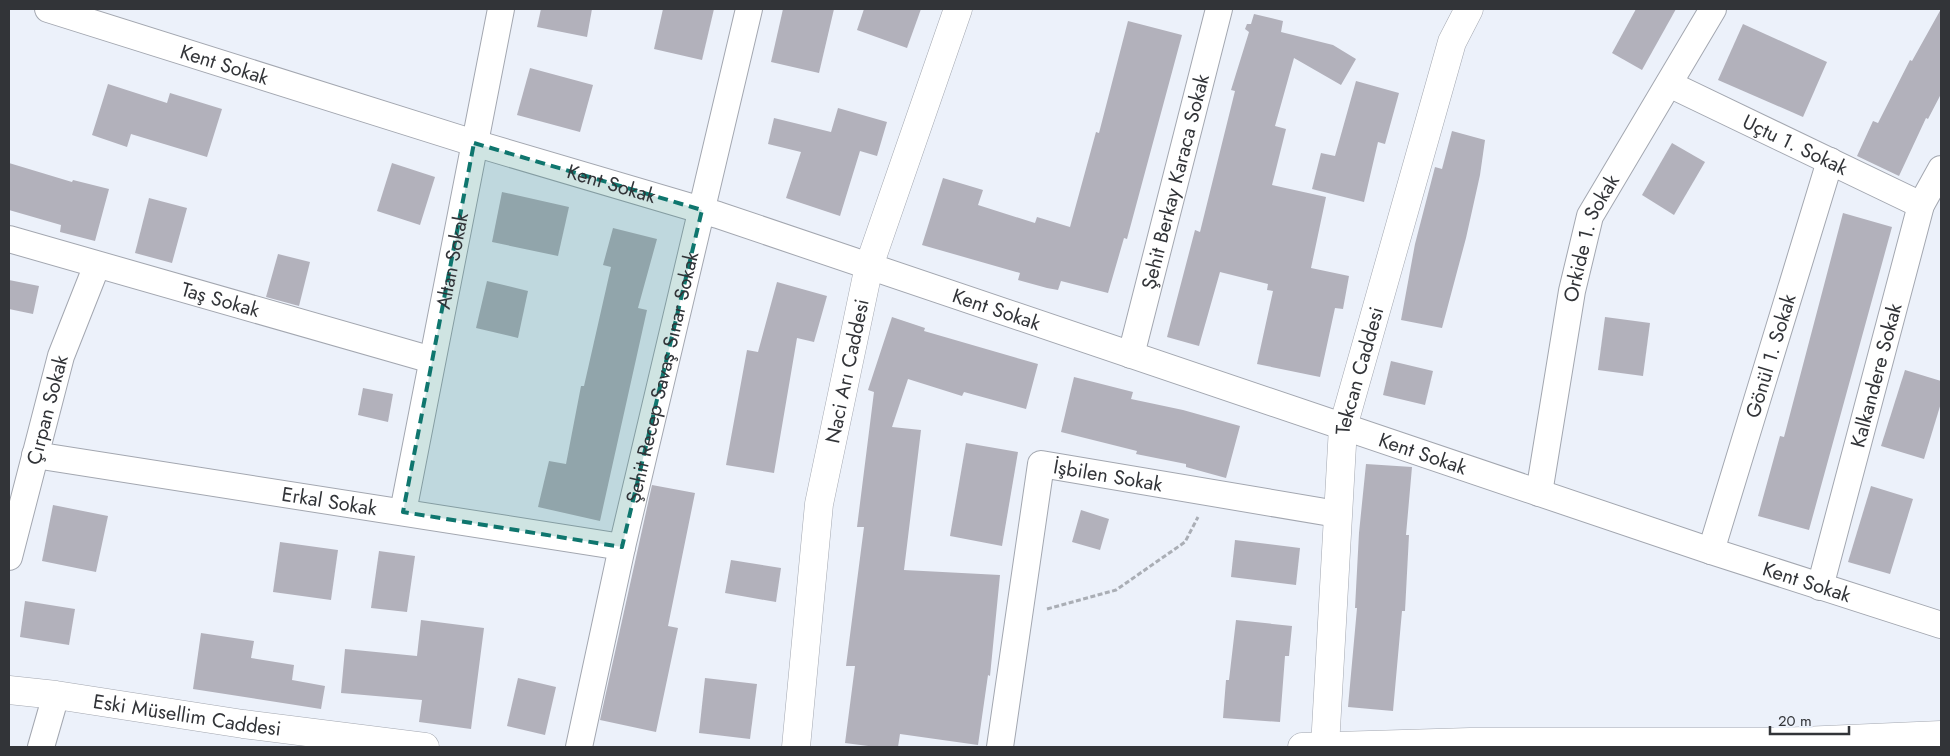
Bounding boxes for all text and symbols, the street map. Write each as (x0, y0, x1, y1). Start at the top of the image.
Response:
street label: Kent Sokak (176, 37, 273, 92)
street label: Şehit Berkay Karaca Sokak (1134, 71, 1216, 292)
street label: Uçtu 1. Sokak (1738, 107, 1853, 182)
street label: Kent Sokak (564, 157, 660, 210)
street label: Orkide 1. Sokak (1556, 168, 1626, 304)
street label: Altan Sokak (428, 210, 476, 312)
street label: Şehit Recep Savaş Sınar Sokak (618, 248, 706, 506)
street label: Taş Sokak (178, 275, 263, 325)
street label: Kent Sokak (949, 281, 1045, 338)
street label: Gönül 1. Sokak (1738, 290, 1803, 421)
street label: Naci Arı Caddesi (818, 296, 876, 446)
street label: Kalkandere Sokak (1843, 300, 1909, 451)
street label: Tekcan Caddesi (1328, 303, 1391, 435)
street label: Çırpan Sokak (19, 352, 75, 468)
street label: Kent Sokak (1375, 425, 1471, 482)
street label: İşbilen Sokak (1051, 452, 1165, 499)
street label: Erkal Sokak (280, 479, 379, 523)
street label: Kent Sokak (1759, 554, 1855, 610)
street label: Eski Müsellim Caddesi (91, 686, 283, 743)
scale bar (1770, 704, 1849, 736)
text: 20 m (1778, 710, 1812, 732)

